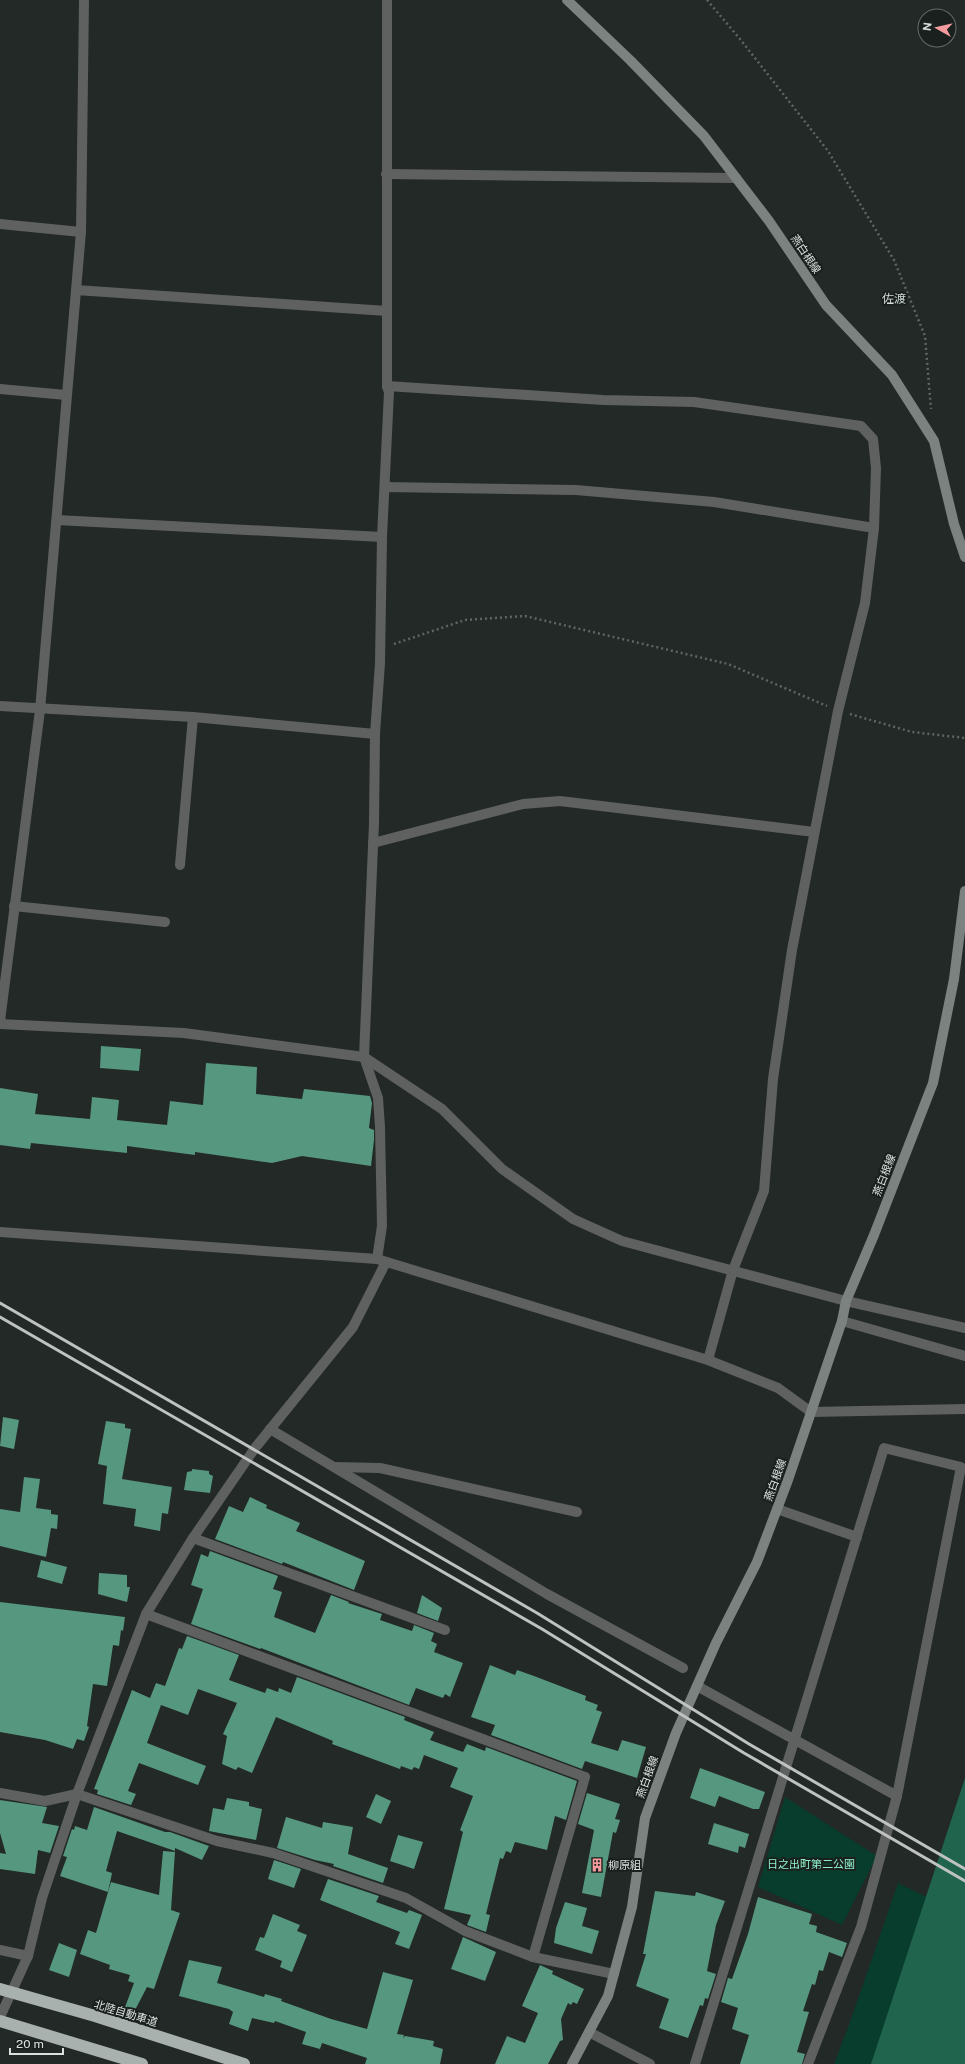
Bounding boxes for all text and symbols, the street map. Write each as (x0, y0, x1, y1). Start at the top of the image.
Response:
north arrow (917, 8, 957, 48)
text: N (921, 22, 934, 32)
street label: 燕白根線 (789, 232, 823, 276)
district label: 佐渡 (882, 292, 906, 306)
street label: 燕白根線 (871, 1152, 897, 1198)
street label: 燕白根線 (762, 1457, 788, 1503)
street label: 燕白根線 (634, 1754, 660, 1800)
building icon: 柳原組 (589, 1857, 605, 1873)
park label: 日之出町第二公園 (767, 1858, 855, 1870)
place label: 柳原組 (608, 1859, 641, 1871)
street label: 北陸自動車道 (93, 1998, 159, 2028)
scale bar (10, 2030, 63, 2056)
text: 20 m (16, 2037, 44, 2051)

